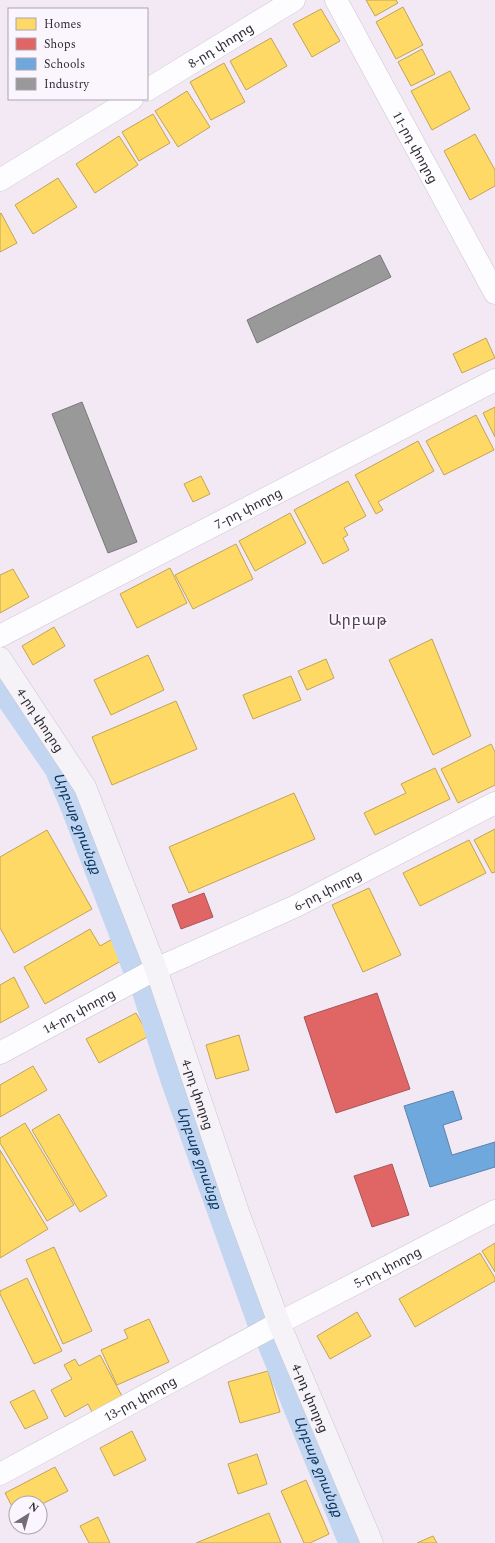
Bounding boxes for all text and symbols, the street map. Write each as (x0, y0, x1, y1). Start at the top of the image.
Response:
legend (8, 8, 148, 100)
text: Homes (44, 15, 82, 34)
street label: 8-րդ փողոց (184, 18, 257, 74)
text: Shops (44, 35, 76, 54)
text: Schools (44, 55, 85, 74)
text: Industry (44, 75, 90, 94)
street label: 11-րդ փողոց (387, 107, 443, 187)
street label: 7-րդ փողոց (211, 483, 286, 535)
district label: Արբաթ (328, 609, 388, 632)
street label: 4-րդ փողոց (11, 684, 68, 757)
water label: Արբաթ ջրանցք (48, 769, 107, 878)
street label: 6-րդ փողոց (291, 865, 365, 916)
street label: 14-րդ փողոց (39, 984, 119, 1039)
street label: 4-րդ փողոց (176, 1056, 219, 1133)
water label: Արբաթ ջրանցք (171, 1104, 227, 1213)
street label: 5-րդ փողոց (350, 1242, 425, 1294)
street label: 4-րդ փողոց (286, 1361, 333, 1436)
street label: 13-րդ փողոց (100, 1371, 180, 1427)
water label: Արբաթ ջրանցք (288, 1413, 349, 1521)
north arrow (8, 1495, 48, 1535)
text: N (25, 1498, 42, 1517)

